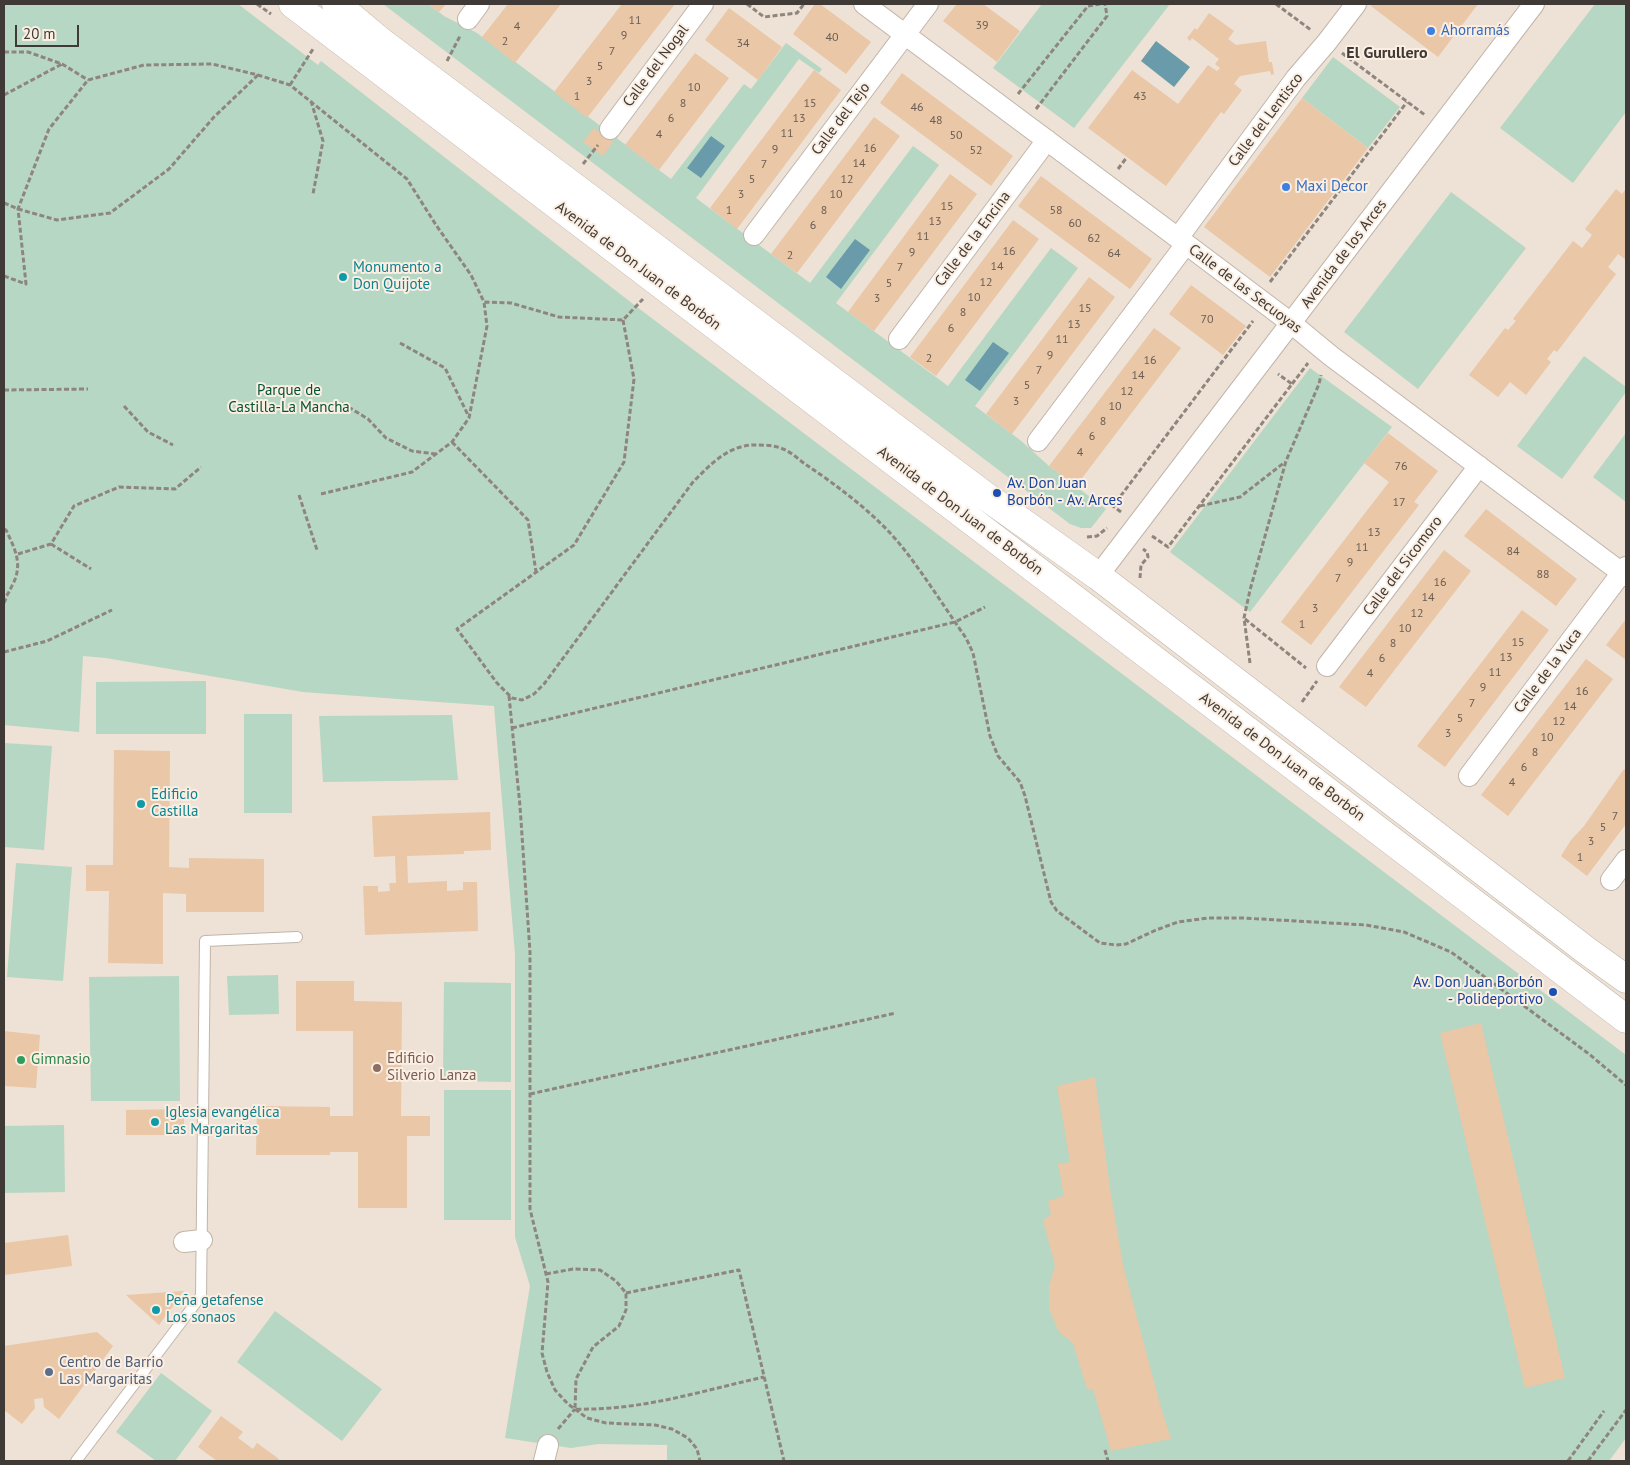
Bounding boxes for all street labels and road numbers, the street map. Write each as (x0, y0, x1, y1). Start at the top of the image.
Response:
street label: Calle del Nogal (619, 21, 693, 111)
street label: Calle del Lentisco (1225, 70, 1307, 170)
street label: Calle del Tejo (808, 79, 874, 159)
street label: Calle de la Encina (931, 188, 1015, 290)
street label: Avenida de los Arces (1297, 196, 1391, 312)
street label: Avenida de Don Juan de Borbón (552, 198, 724, 334)
street label: Calle de las Secuoyas (1185, 241, 1305, 337)
street label: Avenida de Don Juan de Borbón (874, 443, 1046, 579)
street label: Calle del Sicomoro (1360, 513, 1446, 619)
street label: Calle de la Yuca (1510, 625, 1586, 717)
street label: Avenida de Don Juan de Borbón (1196, 689, 1368, 825)

